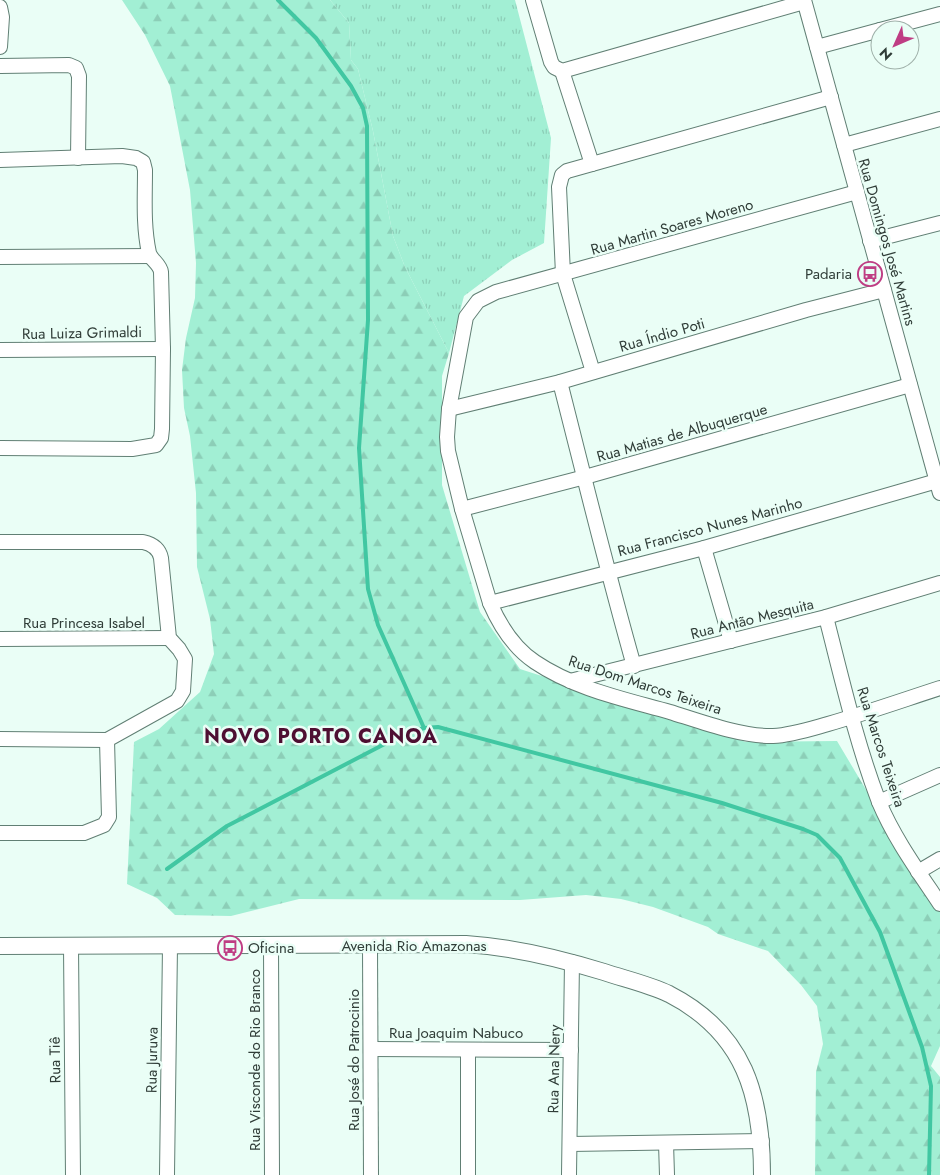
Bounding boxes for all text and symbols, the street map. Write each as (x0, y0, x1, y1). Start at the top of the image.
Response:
north arrow (870, 20, 920, 70)
text: N (875, 43, 897, 65)
street label: Rua Domingos José Martins (853, 156, 921, 328)
street label: Rua Martin Soares Moreno (588, 193, 756, 261)
bus stop icon: Padaria (857, 261, 883, 287)
place label: Padaria (805, 263, 852, 285)
street label: Rua Índio Poti (617, 312, 707, 358)
street label: Rua Luiza Grimaldi (22, 321, 142, 345)
street label: Rua Matias de Albuquerque (594, 398, 770, 468)
street label: Rua Francisco Nunes Marinho (615, 492, 805, 562)
street label: Rua Antão Mesquita (688, 593, 816, 645)
street label: Rua Princesa Isabel (23, 612, 145, 634)
street label: Rua Dom Marcos Teixeira (566, 650, 724, 720)
street label: Rua Marcos Teixeira (851, 684, 911, 810)
district label: NOVO PORTO CANOA (204, 722, 438, 751)
bus stop icon: Oficina (217, 935, 243, 961)
street label: Avenida Rio Amazonas (341, 935, 487, 957)
place label: Oficina (248, 937, 294, 959)
street label: Rua Visconde do Rio Branco (244, 969, 266, 1151)
street label: Rua José do Patrocinio (343, 989, 365, 1131)
street label: Rua Joaquim Nabuco (389, 1022, 523, 1044)
street label: Rua Ana Nery (542, 1024, 566, 1114)
street label: Rua Juruva (140, 1027, 164, 1093)
street label: Rua Tiê (44, 1036, 66, 1083)

